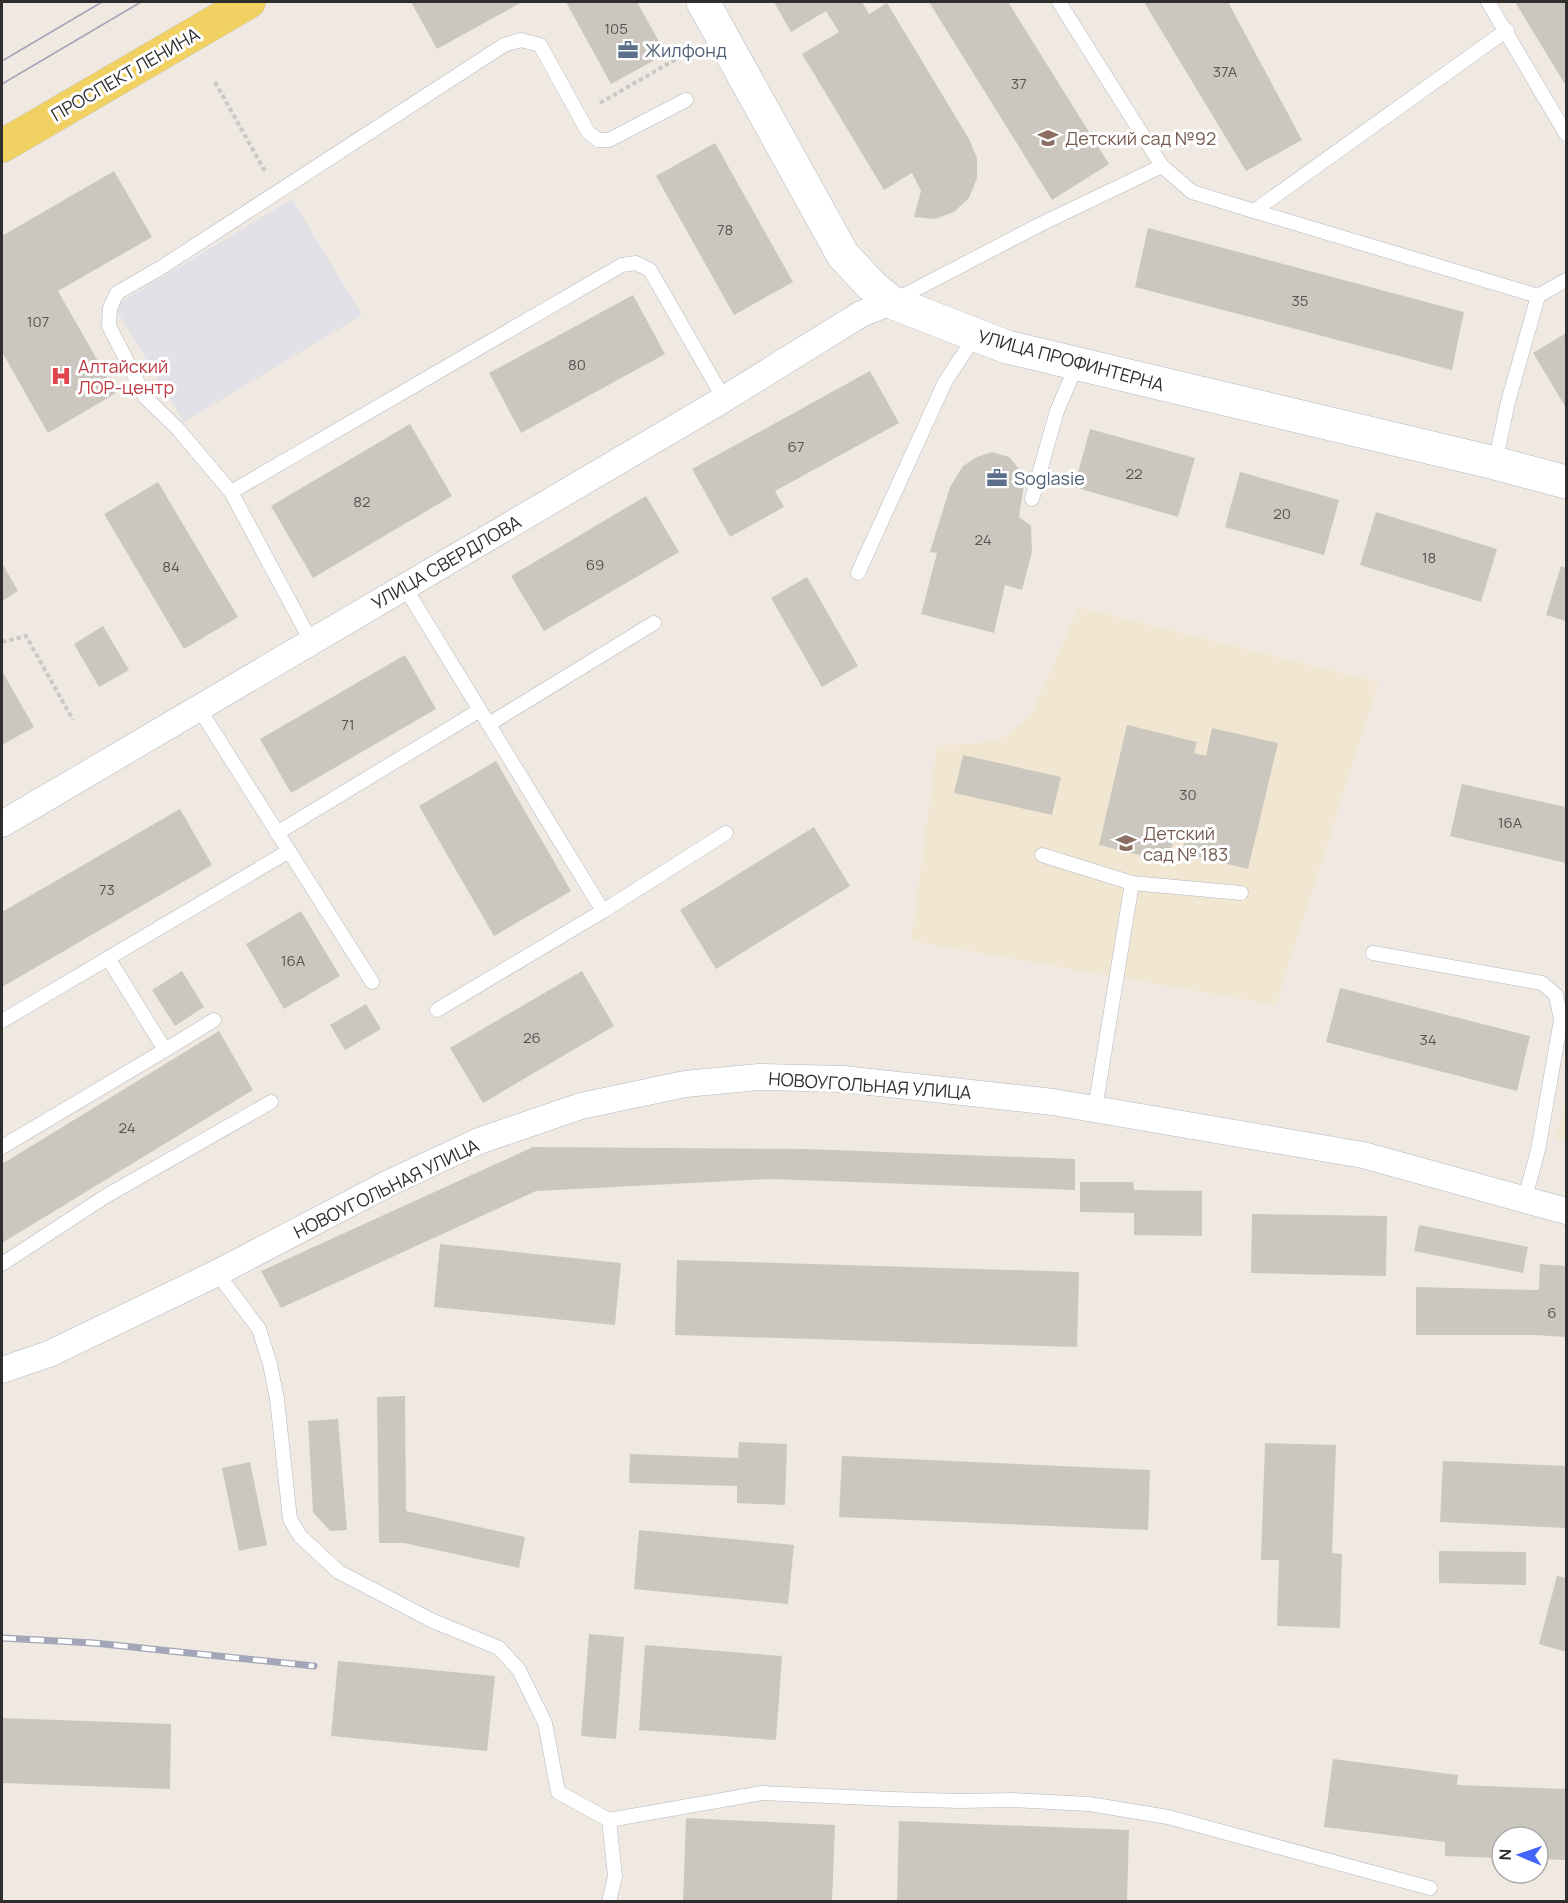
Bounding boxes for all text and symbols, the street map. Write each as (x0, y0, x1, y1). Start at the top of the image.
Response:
house number: 105 (604, 18, 628, 39)
street label: ПРОСПЕКТ ЛЕНИНА (46, 21, 204, 126)
office icon: Жилфонд (616, 38, 640, 62)
place label: Жилфонд (645, 38, 727, 62)
house number: 37А (1213, 61, 1238, 82)
house number: 37 (1011, 73, 1027, 94)
school or university icon: Детский сад №92 (1036, 126, 1060, 150)
place label: Детский сад №92 (1065, 126, 1216, 150)
house number: 78 (717, 219, 733, 240)
house number: 35 (1292, 290, 1308, 311)
house number: 107 (27, 311, 49, 332)
street label: УЛИЦА ПРОФИНТЕРНА (975, 324, 1167, 397)
place label: Алтайский ЛОР-центр (78, 354, 174, 399)
house number: 80 (568, 354, 586, 375)
hospital icon: Алтайский ЛОР-центр (49, 364, 73, 388)
house number: 67 (788, 436, 804, 457)
house number: 22 (1125, 463, 1143, 484)
office icon: Soglasie (985, 466, 1009, 490)
place label: Soglasie (1014, 466, 1085, 490)
house number: 82 (353, 491, 371, 512)
house number: 20 (1273, 503, 1291, 524)
street label: УЛИЦА СВЕРДЛОВА (367, 509, 526, 615)
house number: 24 (974, 529, 992, 550)
house number: 18 (1422, 547, 1436, 568)
house number: 69 (586, 554, 604, 575)
house number: 84 (162, 556, 180, 577)
house number: 71 (341, 714, 355, 735)
house number: 30 (1179, 784, 1197, 805)
house number: 16А (1498, 812, 1523, 833)
place label: Детский сад № 183 (1143, 821, 1228, 866)
school or university icon: Детский сад № 183 (1114, 831, 1138, 855)
house number: 73 (99, 879, 115, 900)
house number: 16А (281, 950, 306, 971)
house number: 26 (523, 1027, 541, 1048)
house number: 34 (1419, 1029, 1437, 1050)
street label: НОВОУГОЛЬНАЯ УЛИЦА (768, 1066, 973, 1104)
house number: 24 (118, 1117, 136, 1138)
street label: НОВОУГОЛЬНАЯ УЛИЦА (289, 1132, 483, 1243)
house number: 6 (1547, 1302, 1557, 1323)
north arrow (1490, 1825, 1550, 1885)
text: N (1494, 1848, 1516, 1861)

